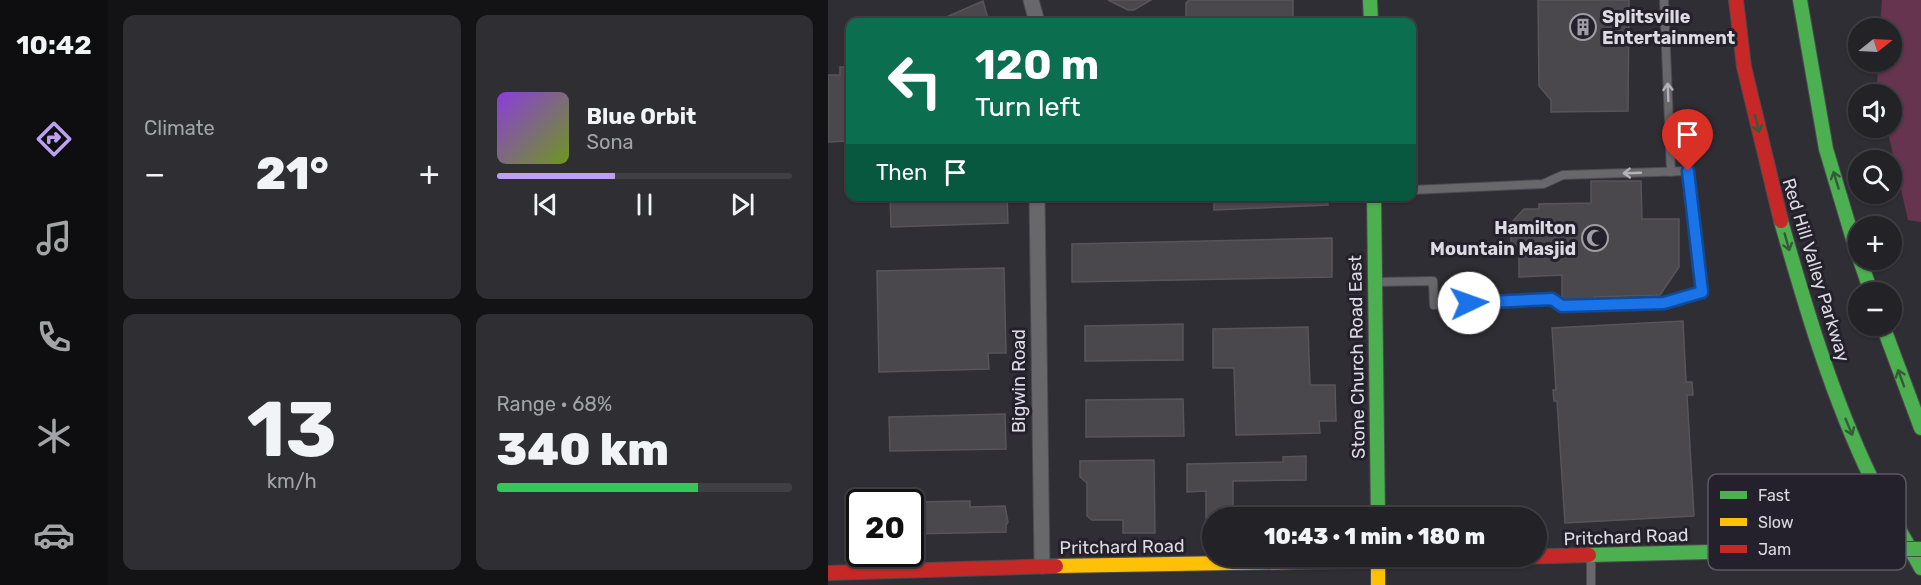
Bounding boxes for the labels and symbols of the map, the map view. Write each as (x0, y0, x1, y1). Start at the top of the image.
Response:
place label: Splitsville Entertainment (1602, 6, 1735, 49)
building icon: Splitsville Entertainment (1568, 12, 1598, 42)
north arrow (1848, 18, 1902, 72)
one-way arrow (1662, 83, 1673, 103)
pin (1662, 109, 1713, 171)
one-way arrow (1752, 114, 1763, 133)
one-way arrow (1623, 167, 1643, 179)
one-way arrow (1829, 171, 1840, 190)
street label: Red Hill Valley Parkway (1778, 175, 1854, 365)
place label: Hamilton Mountain Masjid (1430, 217, 1576, 260)
mosque icon: Hamilton Mountain Masjid (1580, 223, 1610, 253)
one-way arrow (1782, 233, 1793, 252)
street label: Stone Church Road East (1344, 255, 1370, 459)
position arrow (1437, 271, 1501, 335)
street label: Bigwin Road (1008, 329, 1030, 433)
one-way arrow (1895, 369, 1906, 388)
one-way arrow (1845, 418, 1856, 436)
legend (1708, 474, 1906, 570)
text: Fast (1758, 486, 1790, 505)
speed limit sign: 20 (846, 489, 924, 567)
text: Slow (1758, 513, 1794, 532)
street label: Pritchard Road (1563, 524, 1689, 550)
street label: Pritchard Road (1059, 535, 1185, 559)
text: Jam (1758, 540, 1791, 559)

